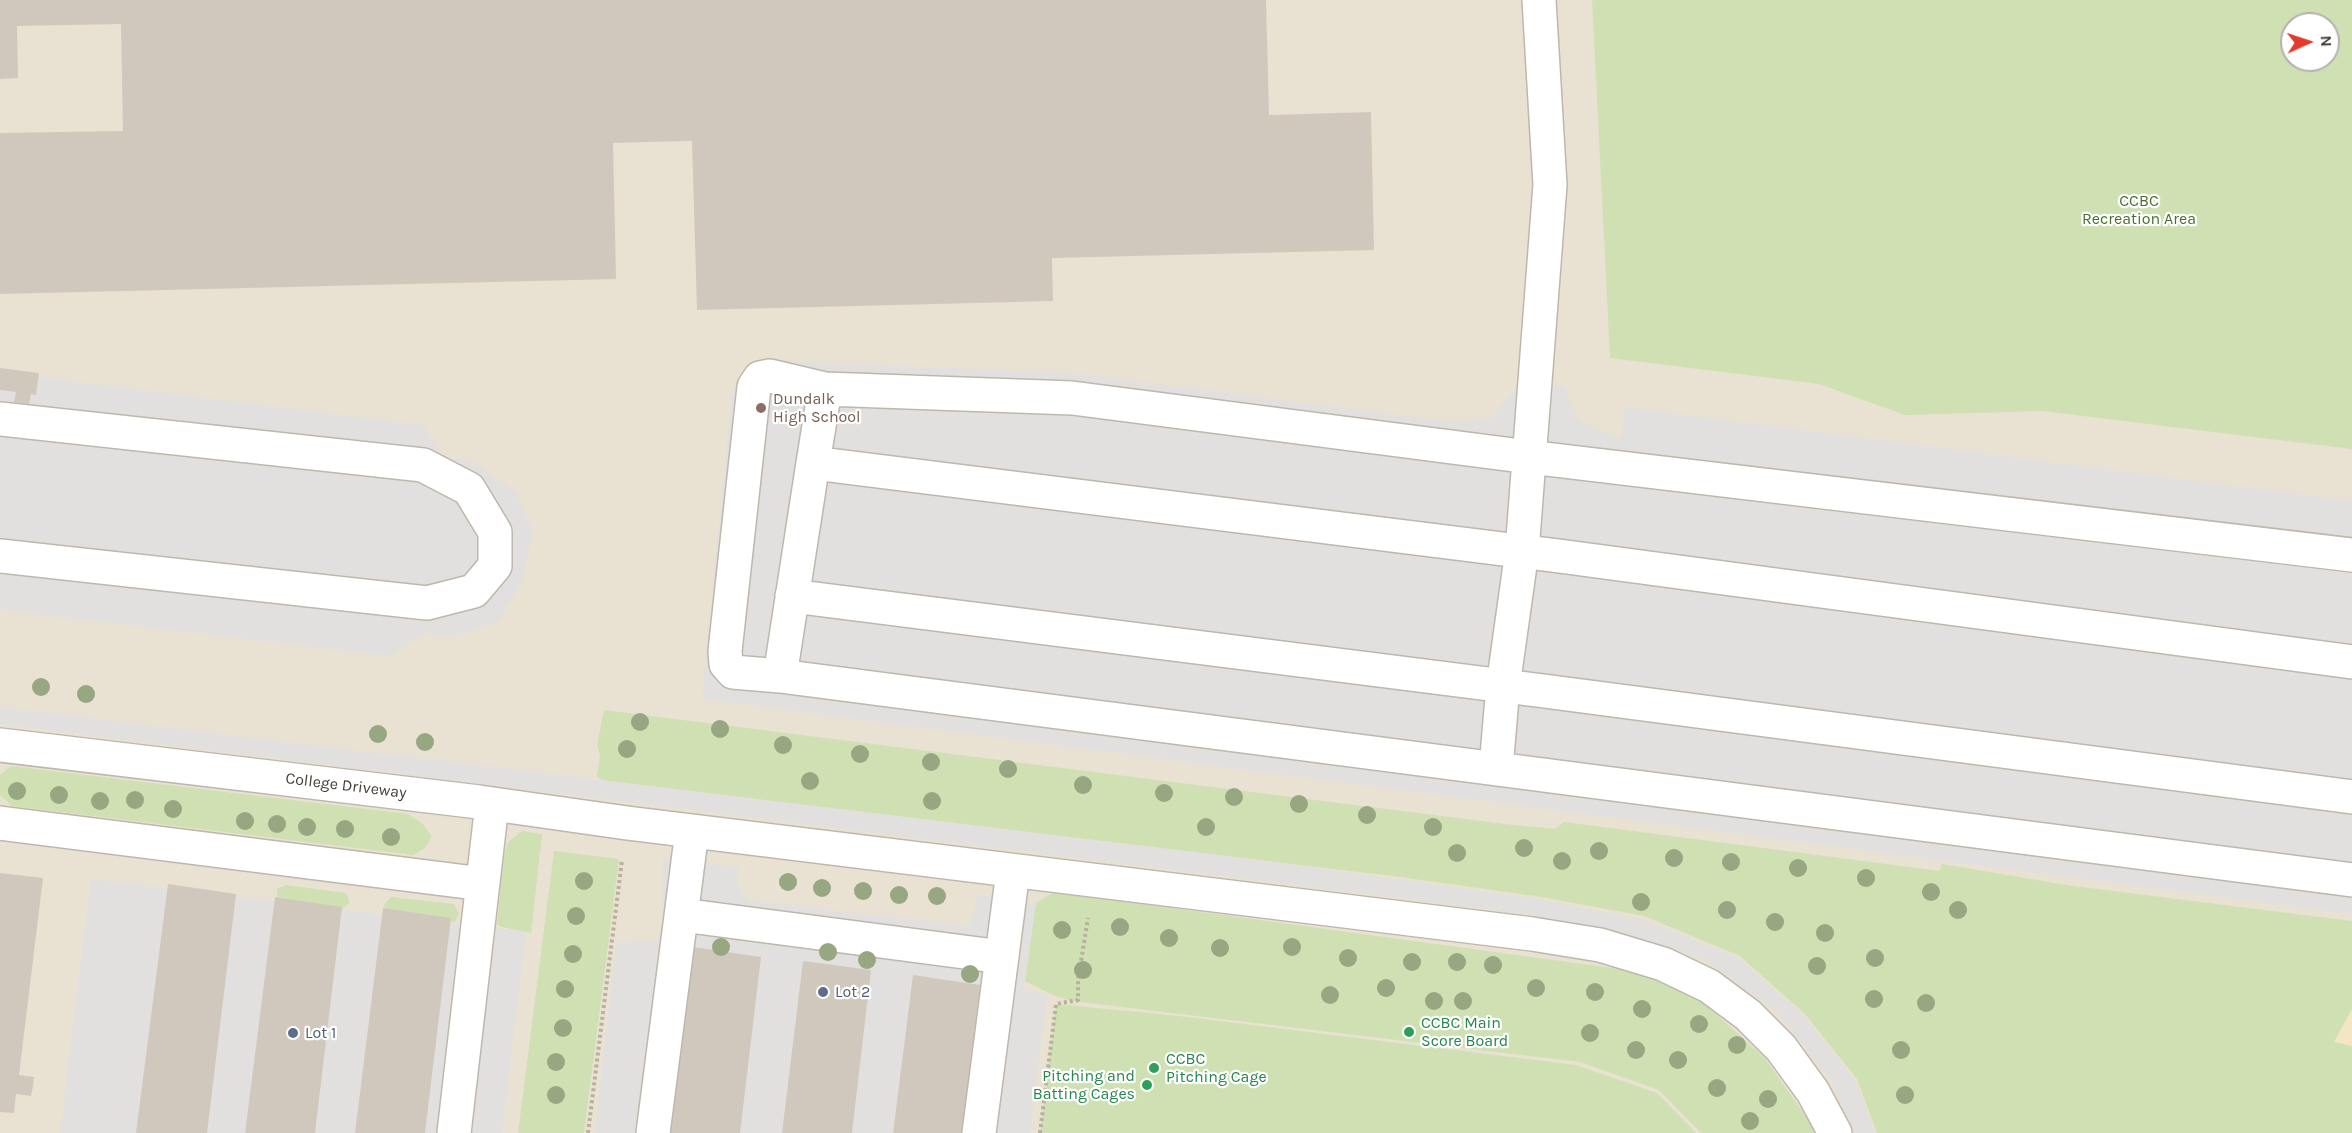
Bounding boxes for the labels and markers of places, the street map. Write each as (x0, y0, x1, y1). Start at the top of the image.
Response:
place label: Dundalk High School (773, 389, 861, 427)
marker: Dundalk High School (754, 401, 768, 415)
place label: Lot 2 (835, 982, 870, 1002)
marker: Lot 2 (816, 985, 830, 999)
place label: CCBC Main Score Board (1421, 1013, 1508, 1051)
place label: Lot 1 (305, 1023, 336, 1043)
marker: CCBC Main Score Board (1402, 1025, 1416, 1039)
marker: Lot 1 (286, 1026, 300, 1040)
place label: CCBC Pitching Cage (1166, 1049, 1267, 1087)
marker: CCBC Pitching Cage (1147, 1061, 1161, 1075)
place label: Pitching and Batting Cages (1033, 1066, 1135, 1104)
marker: Pitching and Batting Cages (1140, 1078, 1154, 1092)

